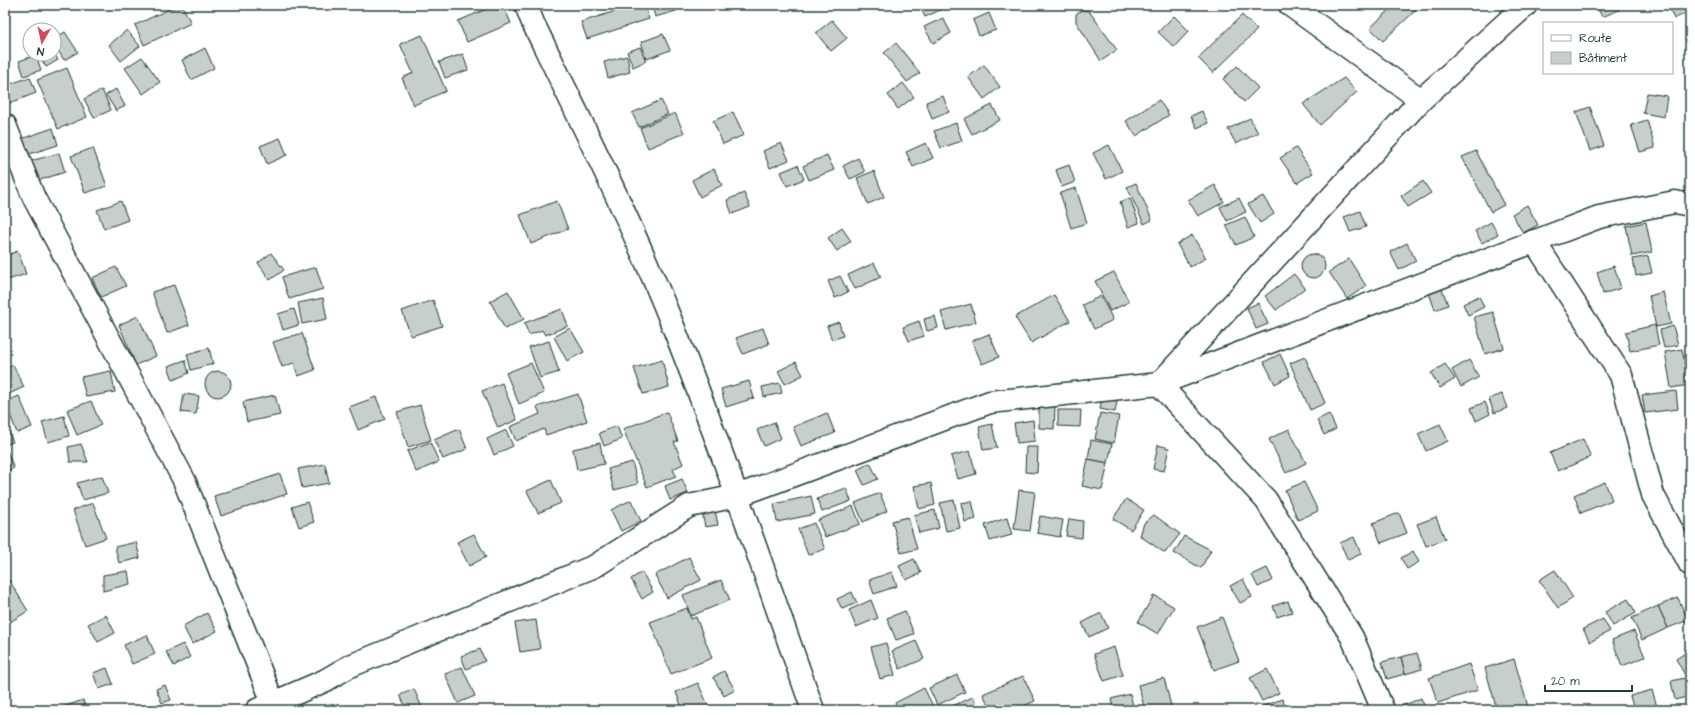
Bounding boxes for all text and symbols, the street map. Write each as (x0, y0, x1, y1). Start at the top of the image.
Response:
north arrow (22, 22, 62, 62)
legend (1543, 22, 1673, 74)
text: Route (1579, 30, 1612, 47)
text: N (36, 43, 45, 59)
text: Bâtiment (1579, 50, 1627, 67)
scale bar (1545, 667, 1632, 693)
text: 20 m (1551, 673, 1580, 690)

